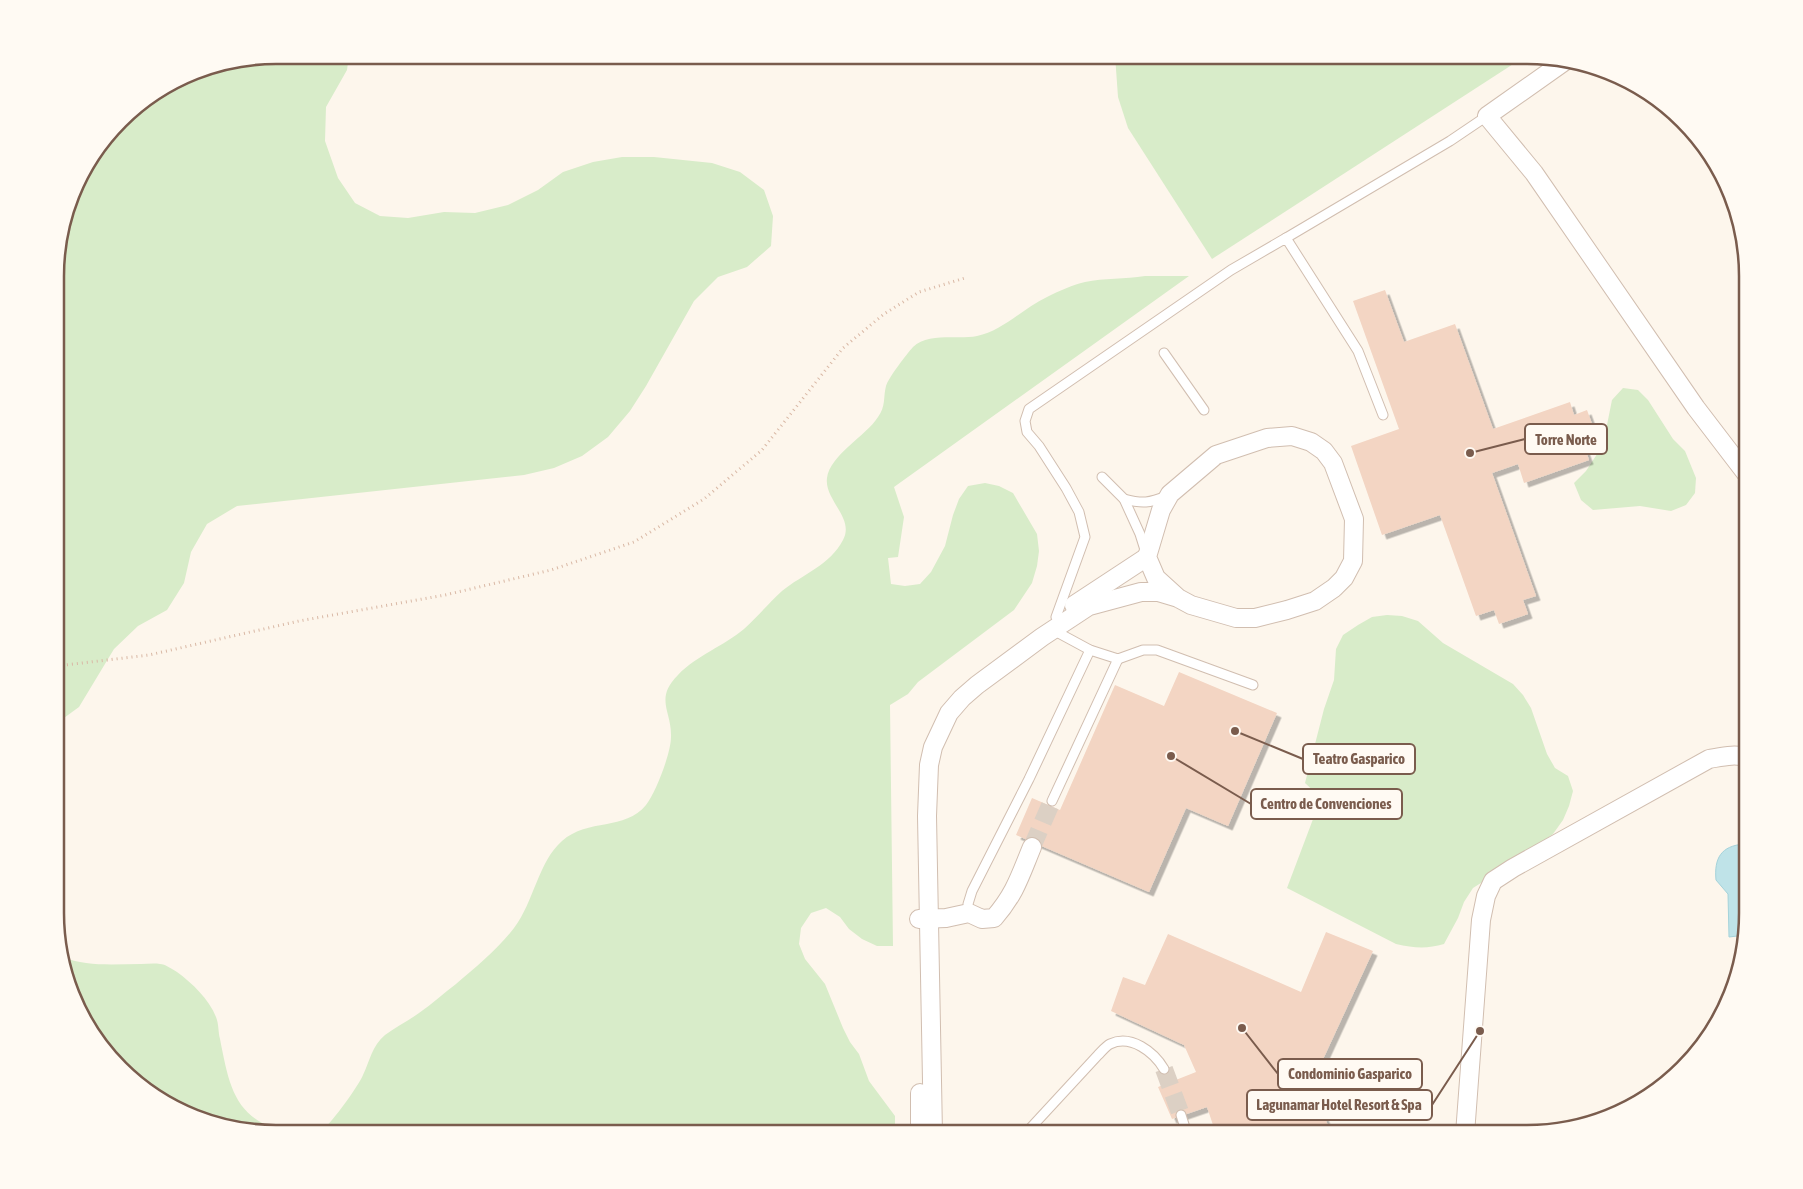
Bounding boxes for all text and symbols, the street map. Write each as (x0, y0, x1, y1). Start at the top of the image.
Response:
callout: Torre Norte (1525, 424, 1607, 454)
text: Torre Norte (1535, 431, 1597, 448)
callout: Teatro Gasparico (1303, 744, 1415, 774)
text: Teatro Gasparico (1313, 750, 1405, 767)
callout: Centro de Convenciones (1251, 789, 1402, 819)
text: Centro de Convenciones (1260, 795, 1392, 812)
callout: Condominio Gasparico (1278, 1059, 1422, 1089)
text: Condominio Gasparico (1288, 1065, 1412, 1082)
callout: Lagunamar Hotel Resort & Spa (1247, 1090, 1432, 1120)
text: Lagunamar Hotel Resort & Spa (1256, 1096, 1422, 1113)

